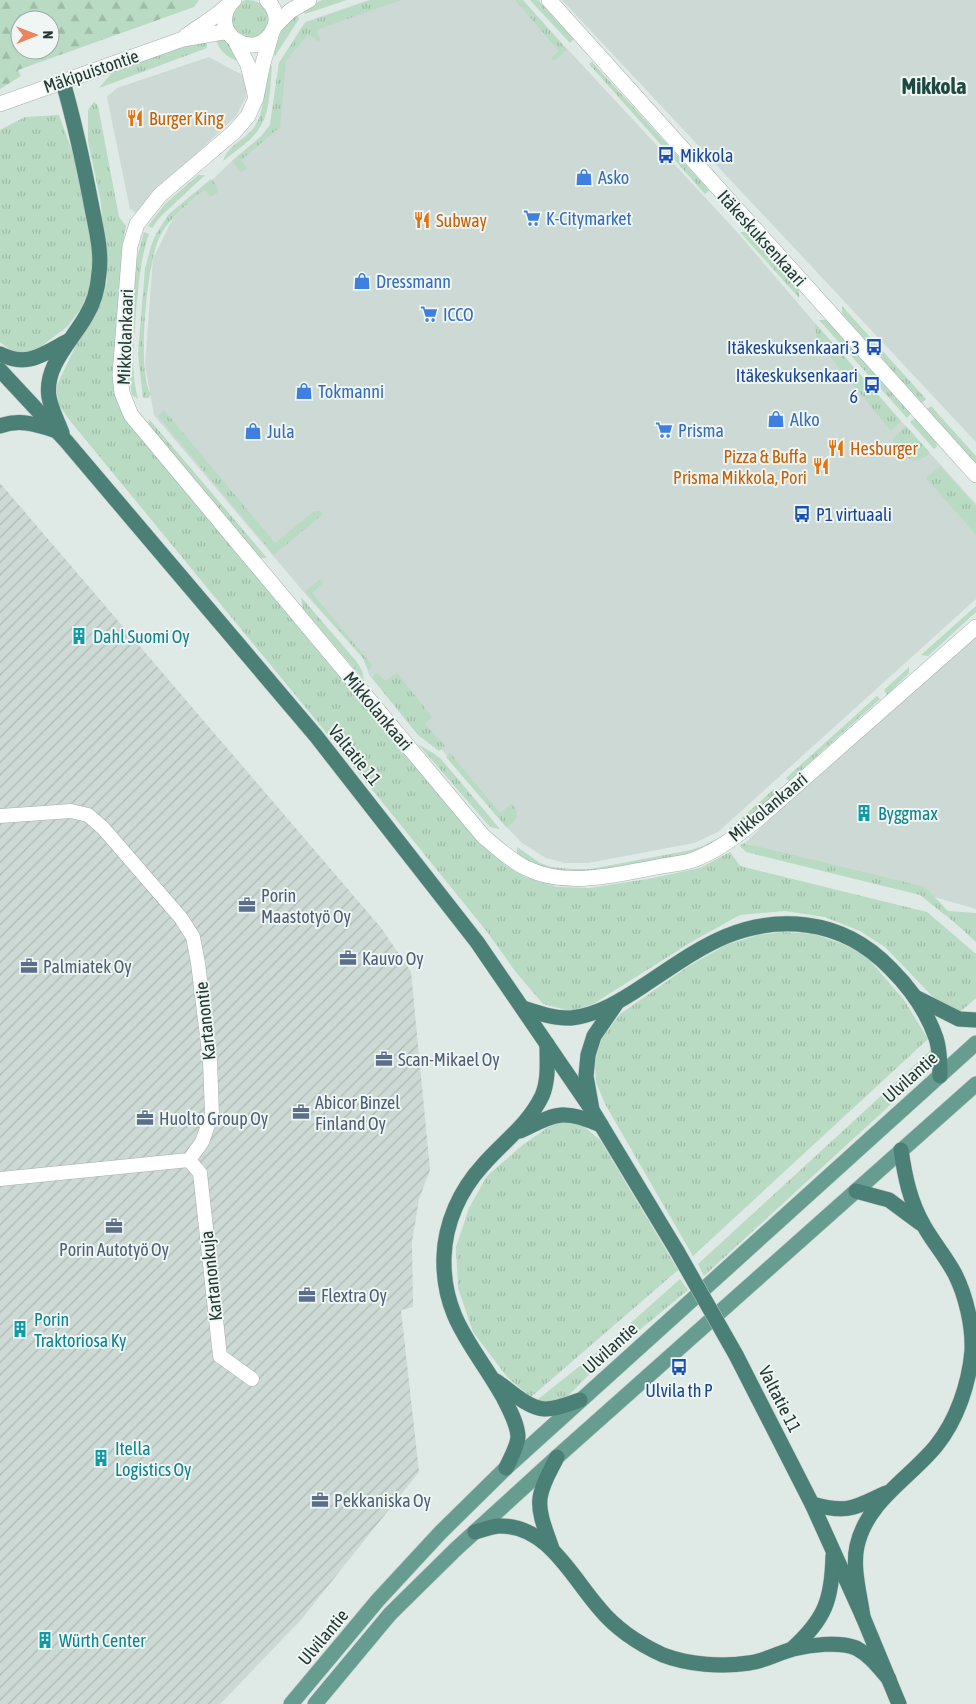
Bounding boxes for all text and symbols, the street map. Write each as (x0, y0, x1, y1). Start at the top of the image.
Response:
north arrow (10, 10, 60, 60)
text: N (40, 31, 56, 39)
street label: Mäkipuistontie (41, 45, 141, 97)
district label: Mikkola (901, 73, 967, 99)
restaurant icon: Burger King (125, 108, 145, 128)
place label: Burger King (149, 108, 224, 129)
bus stop icon: Mikkola (656, 145, 676, 165)
place label: Mikkola (680, 145, 733, 166)
shop icon: Asko (574, 167, 594, 187)
place label: Asko (598, 167, 629, 188)
street label: Itäkeskuksenkaari (713, 186, 811, 290)
supermarket icon: K-Citymarket (522, 208, 542, 228)
place label: K-Citymarket (546, 208, 632, 229)
restaurant icon: Subway (412, 210, 432, 230)
place label: Subway (436, 210, 487, 231)
shop icon: Dressmann (352, 271, 372, 291)
place label: Dressmann (376, 271, 451, 292)
street label: Mikkolankaari (113, 289, 137, 385)
supermarket icon: ICCO (419, 304, 439, 324)
place label: ICCO (443, 304, 474, 325)
place label: Itäkeskuksenkaari 3 (727, 337, 860, 358)
bus stop icon: Itäkeskuksenkaari 3 (864, 337, 884, 357)
place label: Itäkeskuksenkaari 6 (736, 365, 858, 407)
bus stop icon: Itäkeskuksenkaari 6 (862, 375, 882, 395)
shop icon: Tokmanni (294, 381, 314, 401)
place label: Tokmanni (318, 381, 384, 402)
shop icon: Alko (766, 409, 786, 429)
place label: Alko (790, 409, 820, 430)
supermarket icon: Prisma (654, 420, 674, 440)
place label: Prisma (678, 420, 724, 441)
shop icon: Jula (243, 421, 263, 441)
place label: Jula (267, 421, 295, 442)
restaurant icon: Hesburger (826, 438, 846, 458)
place label: Hesburger (850, 438, 919, 459)
place label: Pizza & Buffa Prisma Mikkola, Pori (673, 446, 807, 488)
restaurant icon: Pizza & Buffa Prisma Mikkola, Pori (811, 456, 831, 476)
bus stop icon: P1 virtuaali (792, 504, 812, 524)
place label: P1 virtuaali (816, 504, 892, 525)
building icon: Dahl Suomi Oy (69, 626, 89, 646)
place label: Dahl Suomi Oy (93, 626, 190, 647)
street label: Mikkolankaari (339, 667, 417, 755)
street label: Valtatie 11 (324, 720, 386, 790)
street label: Mikkolankaari (724, 768, 812, 846)
building icon: Byggmax (854, 803, 874, 823)
place label: Byggmax (878, 803, 938, 824)
place label: Porin Maastotyö Oy (261, 885, 351, 927)
office icon: Porin Maastotyö Oy (237, 895, 257, 915)
office icon: Kauvo Oy (338, 948, 358, 968)
place label: Kauvo Oy (362, 948, 424, 969)
office icon: Palmiatek Oy (19, 956, 39, 976)
place label: Palmiatek Oy (43, 956, 132, 977)
street label: Kartanontie (190, 981, 220, 1061)
street label: Ulvilantie (878, 1047, 942, 1107)
office icon: Scan-Mikael Oy (374, 1049, 394, 1069)
place label: Scan-Mikael Oy (398, 1049, 500, 1070)
place label: Abicor Binzel Finland Oy (315, 1092, 400, 1134)
office icon: Abicor Binzel Finland Oy (291, 1102, 311, 1122)
office icon: Huolto Group Oy (135, 1108, 155, 1128)
place label: Huolto Group Oy (159, 1108, 268, 1129)
office icon: Porin Autotyö Oy (104, 1216, 124, 1236)
street label: Kartanonkuja (196, 1230, 226, 1322)
place label: Porin Autotyö Oy (59, 1239, 169, 1260)
office icon: Flextra Oy (297, 1285, 317, 1305)
place label: Flextra Oy (321, 1285, 387, 1306)
place label: Porin Traktoriosa Ky (34, 1309, 126, 1351)
street label: Ulvilantie (578, 1318, 642, 1378)
building icon: Porin Traktoriosa Ky (10, 1319, 30, 1339)
bus stop icon: Ulvila th P (669, 1357, 689, 1377)
street label: Valtatie 11 (754, 1362, 806, 1436)
place label: Ulvila th P (645, 1380, 713, 1401)
place label: Itella Logistics Oy (115, 1438, 191, 1480)
building icon: Itella Logistics Oy (91, 1448, 111, 1468)
office icon: Pekkaniska Oy (310, 1490, 330, 1510)
place label: Pekkaniska Oy (334, 1490, 431, 1511)
street label: Ulvilantie (294, 1605, 352, 1669)
building icon: Würth Center (35, 1630, 55, 1650)
place label: Würth Center (59, 1630, 146, 1651)

